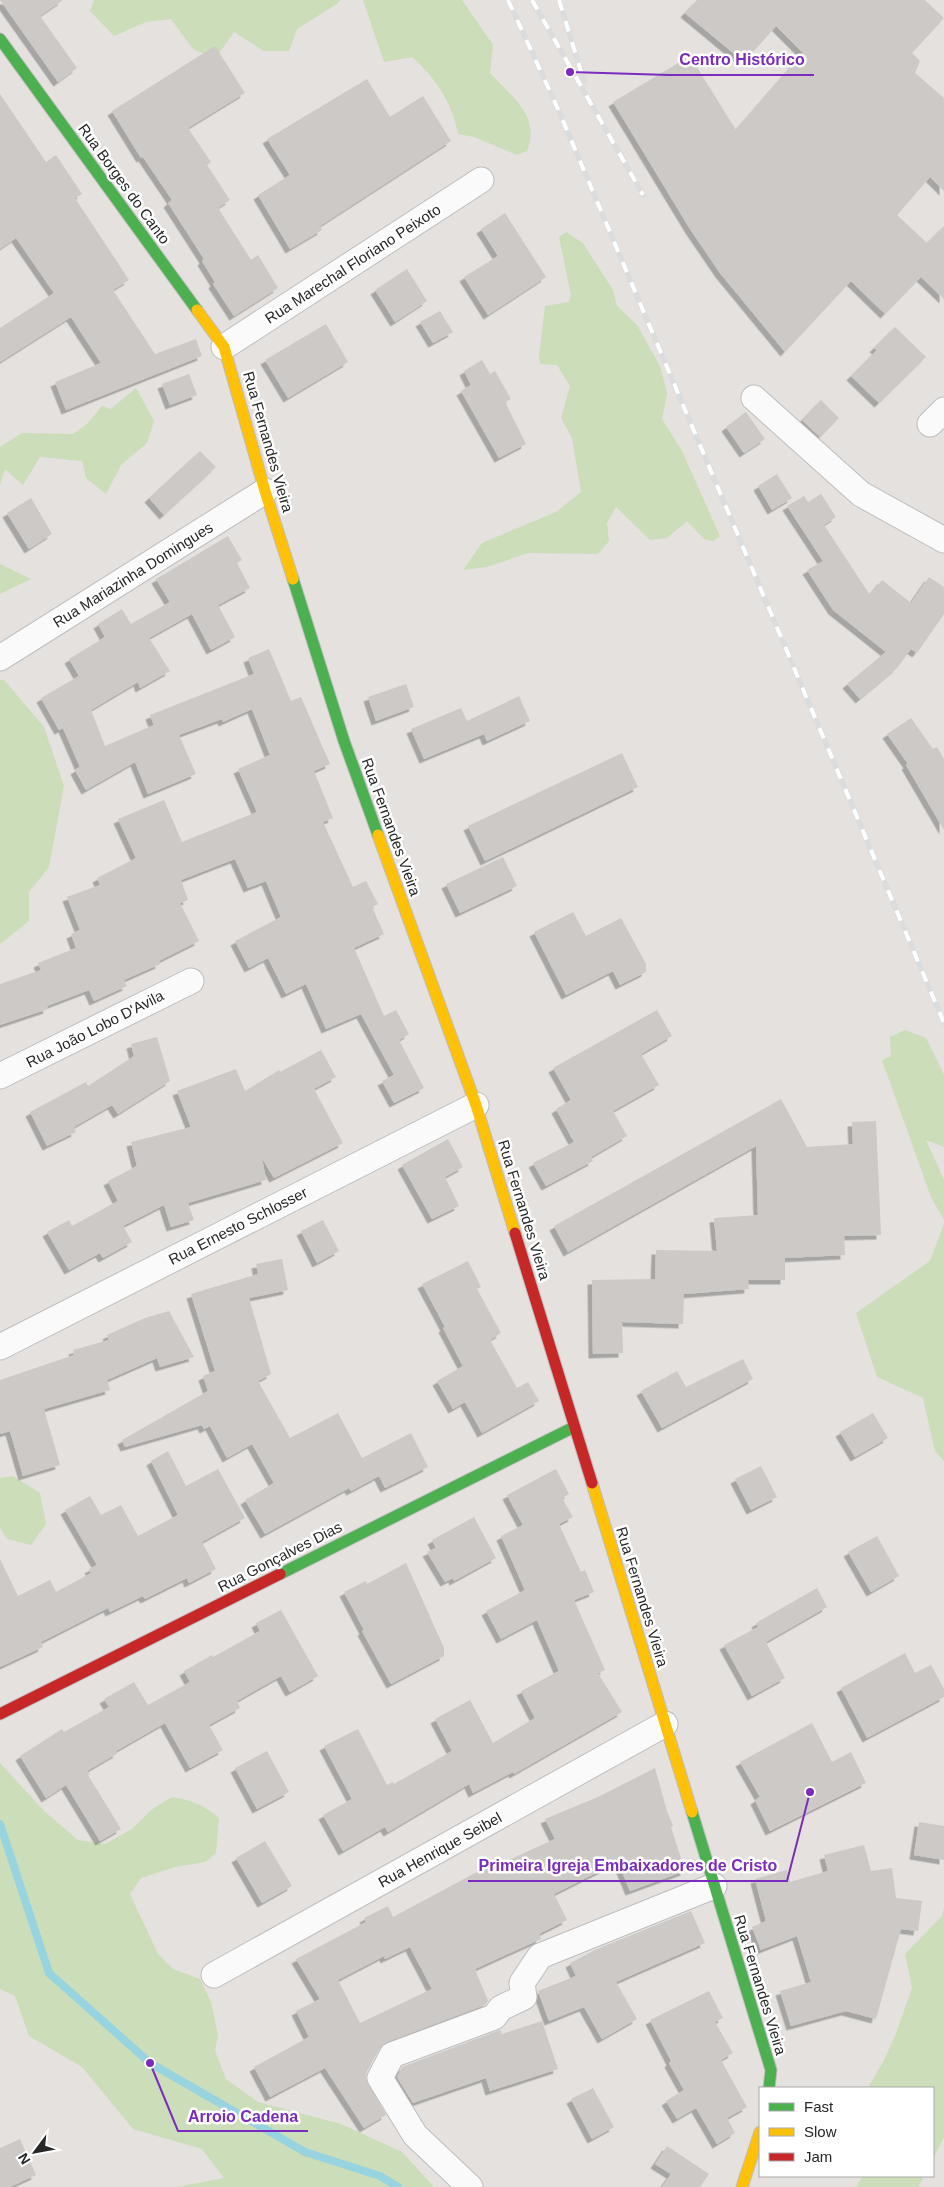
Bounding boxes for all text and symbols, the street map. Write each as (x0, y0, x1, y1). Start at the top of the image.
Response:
callout: Centro Histórico (669, 44, 814, 75)
text: Centro Histórico (679, 51, 805, 68)
street label: Rua Borges do Canto (75, 120, 174, 247)
street label: Rua Marechal Floriano Peixoto (262, 200, 444, 327)
street label: Rua Fernandes Vieira (240, 370, 297, 515)
street label: Rua Mariazinha Domingues (50, 518, 216, 631)
street label: Rua Fernandes Vieira (359, 755, 425, 899)
street label: Rua João Lobo D'Avila (23, 986, 167, 1071)
street label: Rua Fernandes Vieira (495, 1138, 554, 1283)
street label: Rua Ernesto Schlosser (166, 1183, 310, 1268)
street label: Rua Gonçalves Dias (215, 1518, 345, 1595)
street label: Rua Fernandes Vieira (613, 1525, 672, 1670)
street label: Rua Henrique Seibel (375, 1809, 504, 1891)
callout: Primeira Igreja Embaixadores de Cristo (468, 1850, 787, 1881)
text: Primeira Igreja Embaixadores de Cristo (479, 1857, 778, 1874)
street label: Rua Fernandes Vieira (731, 1913, 790, 2058)
legend (759, 2087, 934, 2177)
text: Fast (804, 2098, 834, 2115)
callout: Arroio Cadena (178, 2100, 308, 2131)
text: Arroio Cadena (188, 2108, 298, 2125)
text: Slow (804, 2123, 837, 2140)
north arrow (10, 2127, 60, 2177)
text: Jam (804, 2148, 832, 2165)
text: N (15, 2150, 33, 2167)

